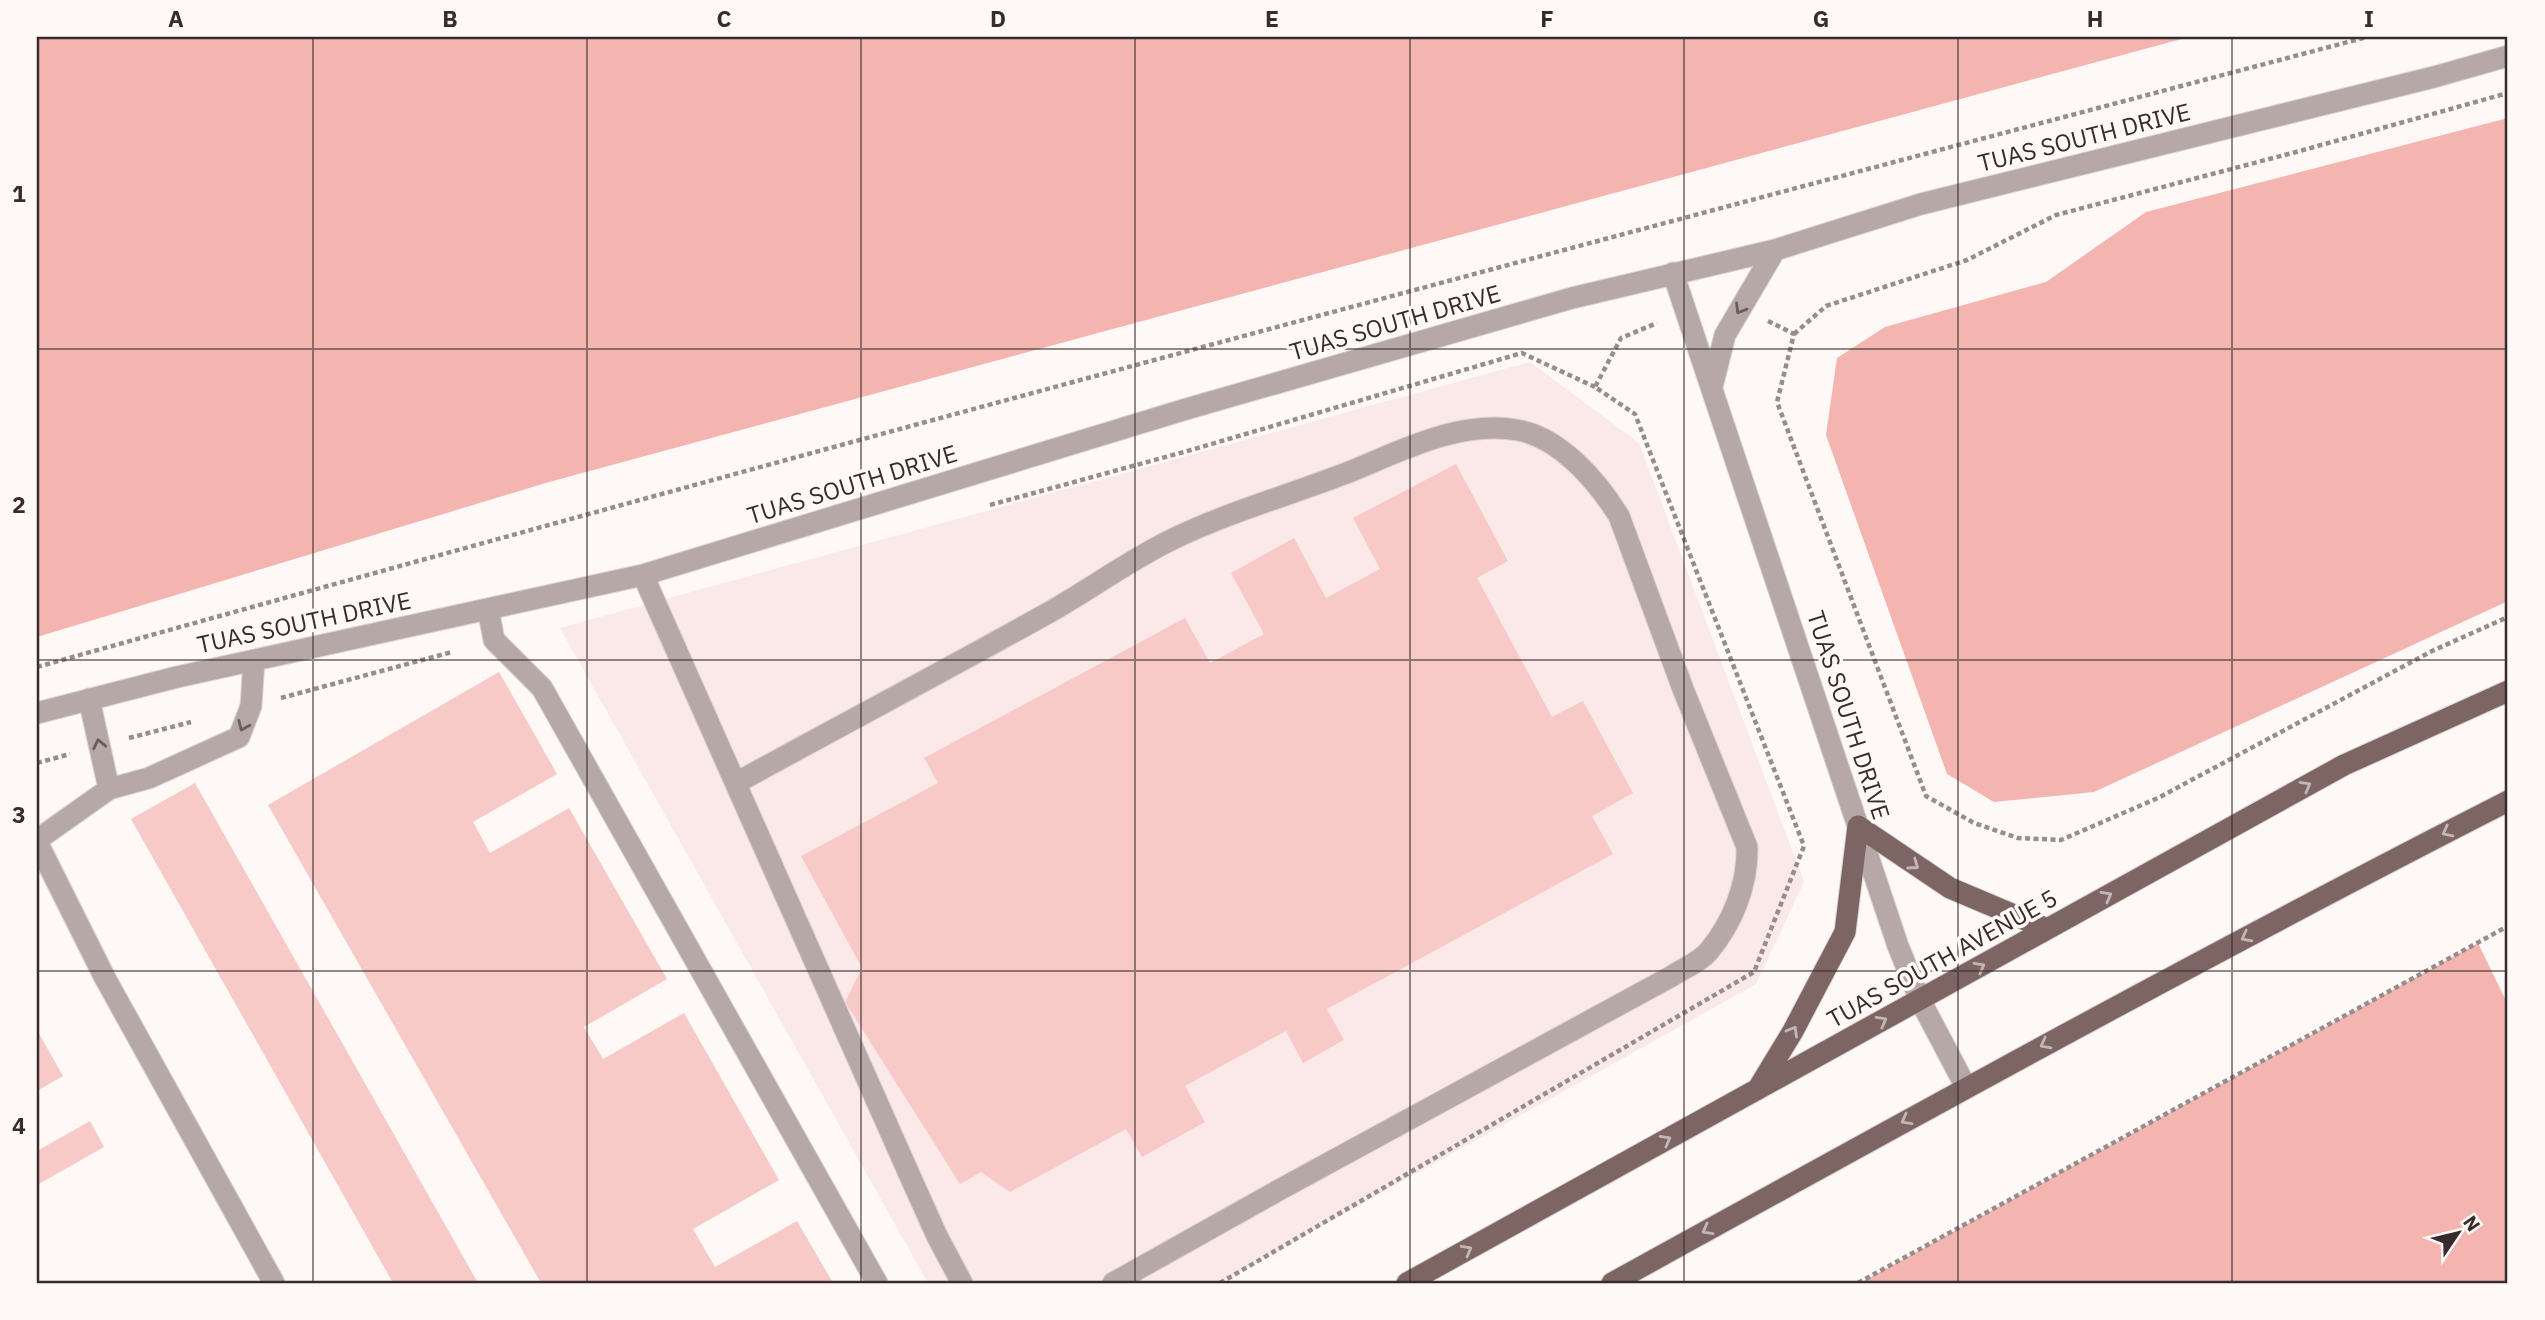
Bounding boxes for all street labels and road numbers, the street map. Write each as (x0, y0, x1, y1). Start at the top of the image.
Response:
street label: TUAS SOUTH DRIVE (1974, 95, 2194, 179)
street label: TUAS SOUTH DRIVE (1286, 277, 1504, 367)
street label: TUAS SOUTH DRIVE (743, 437, 961, 531)
street label: TUAS SOUTH DRIVE (194, 584, 414, 660)
street label: TUAS SOUTH DRIVE (1800, 606, 1898, 824)
street label: TUAS SOUTH AVENUE 5 (1821, 881, 2063, 1035)

